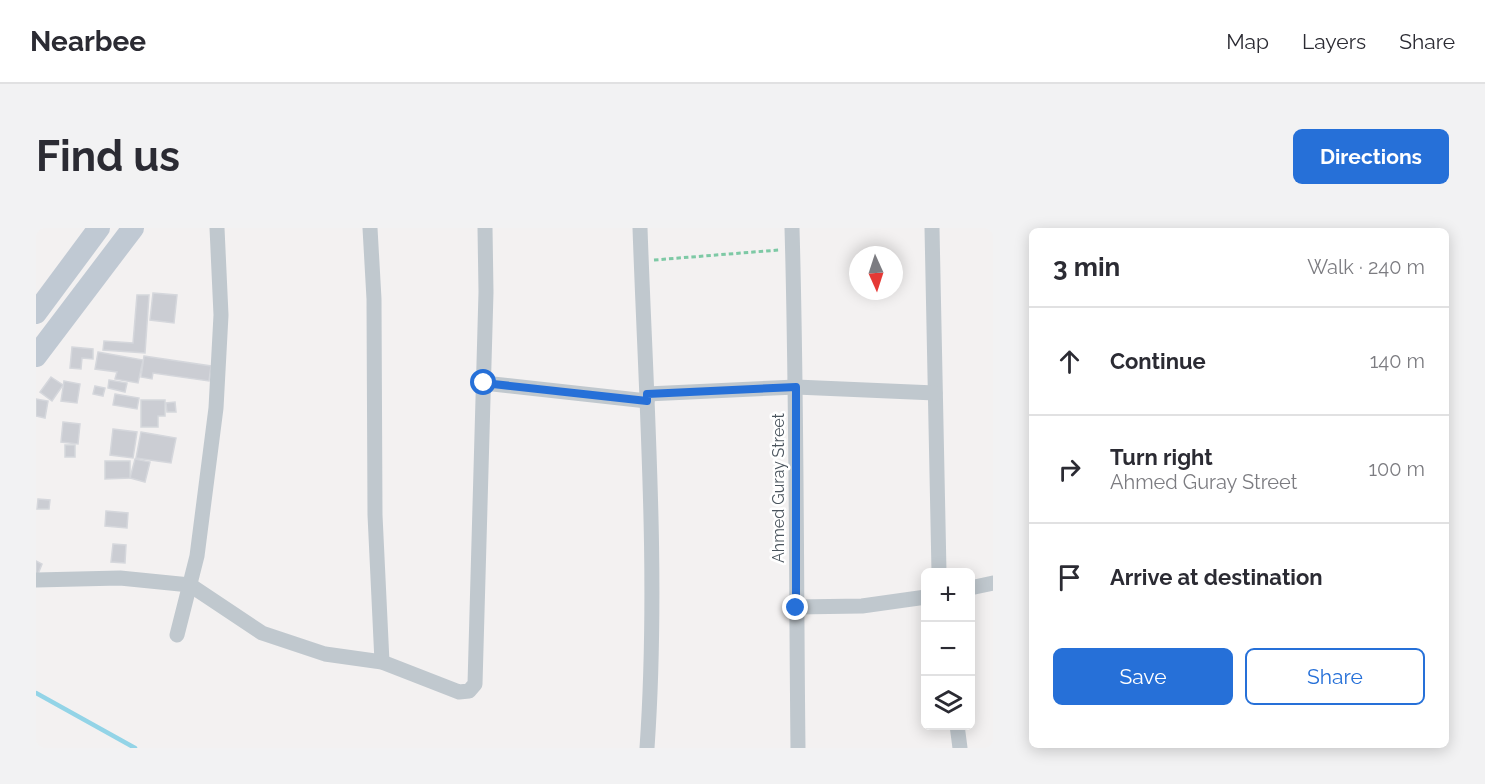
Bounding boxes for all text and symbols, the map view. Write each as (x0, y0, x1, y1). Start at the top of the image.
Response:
text: Nearbee (30, 25, 146, 58)
text: Map (1226, 29, 1269, 54)
text: Layers (1302, 29, 1366, 54)
text: Share (1399, 29, 1455, 54)
button: Directions (1293, 129, 1449, 184)
text: Find us (36, 132, 180, 181)
north arrow (849, 246, 903, 300)
text: 3 min (1053, 252, 1120, 282)
text: Walk · 240 m (1307, 255, 1425, 279)
icon: ahead (1053, 345, 1086, 378)
text: Continue (1110, 348, 1206, 374)
text: 140 m (1370, 349, 1425, 373)
route start (470, 369, 496, 395)
street label: Ahmed Guray Street (769, 412, 788, 563)
text: Turn right (1110, 444, 1213, 470)
icon: right (1053, 453, 1086, 486)
text: 100 m (1368, 457, 1425, 481)
text: Ahmed Guray Street (1110, 470, 1297, 494)
icon: arrive (1053, 561, 1086, 594)
text: Arrive at destination (1110, 564, 1323, 590)
map controls (921, 568, 975, 730)
button: + (921, 568, 975, 622)
route end (782, 594, 808, 620)
button: − (921, 622, 975, 676)
button: Save (1053, 648, 1233, 705)
button: Share (1245, 648, 1425, 705)
button: layers (921, 676, 975, 730)

